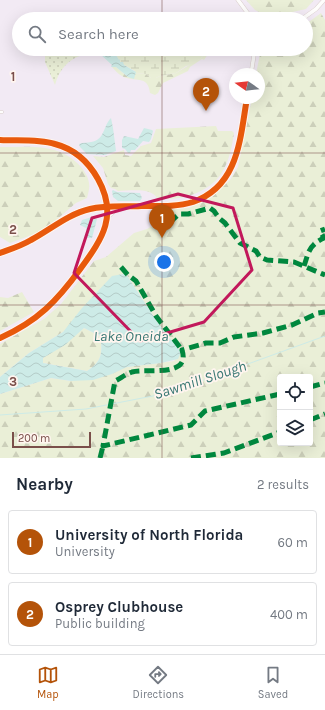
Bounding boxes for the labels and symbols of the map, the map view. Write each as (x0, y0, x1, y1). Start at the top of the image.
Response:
north arrow (229, 68, 265, 104)
text: 1 (11, 69, 15, 84)
pin: 2 (193, 78, 219, 111)
pin: 1 (149, 205, 175, 238)
text: 2 (9, 222, 17, 237)
your location (154, 252, 174, 272)
water label: Lake Oneida (93, 327, 169, 345)
water label: Sawmill Slough (151, 357, 249, 403)
text: 3 (9, 374, 17, 389)
scale bar (12, 430, 91, 449)

